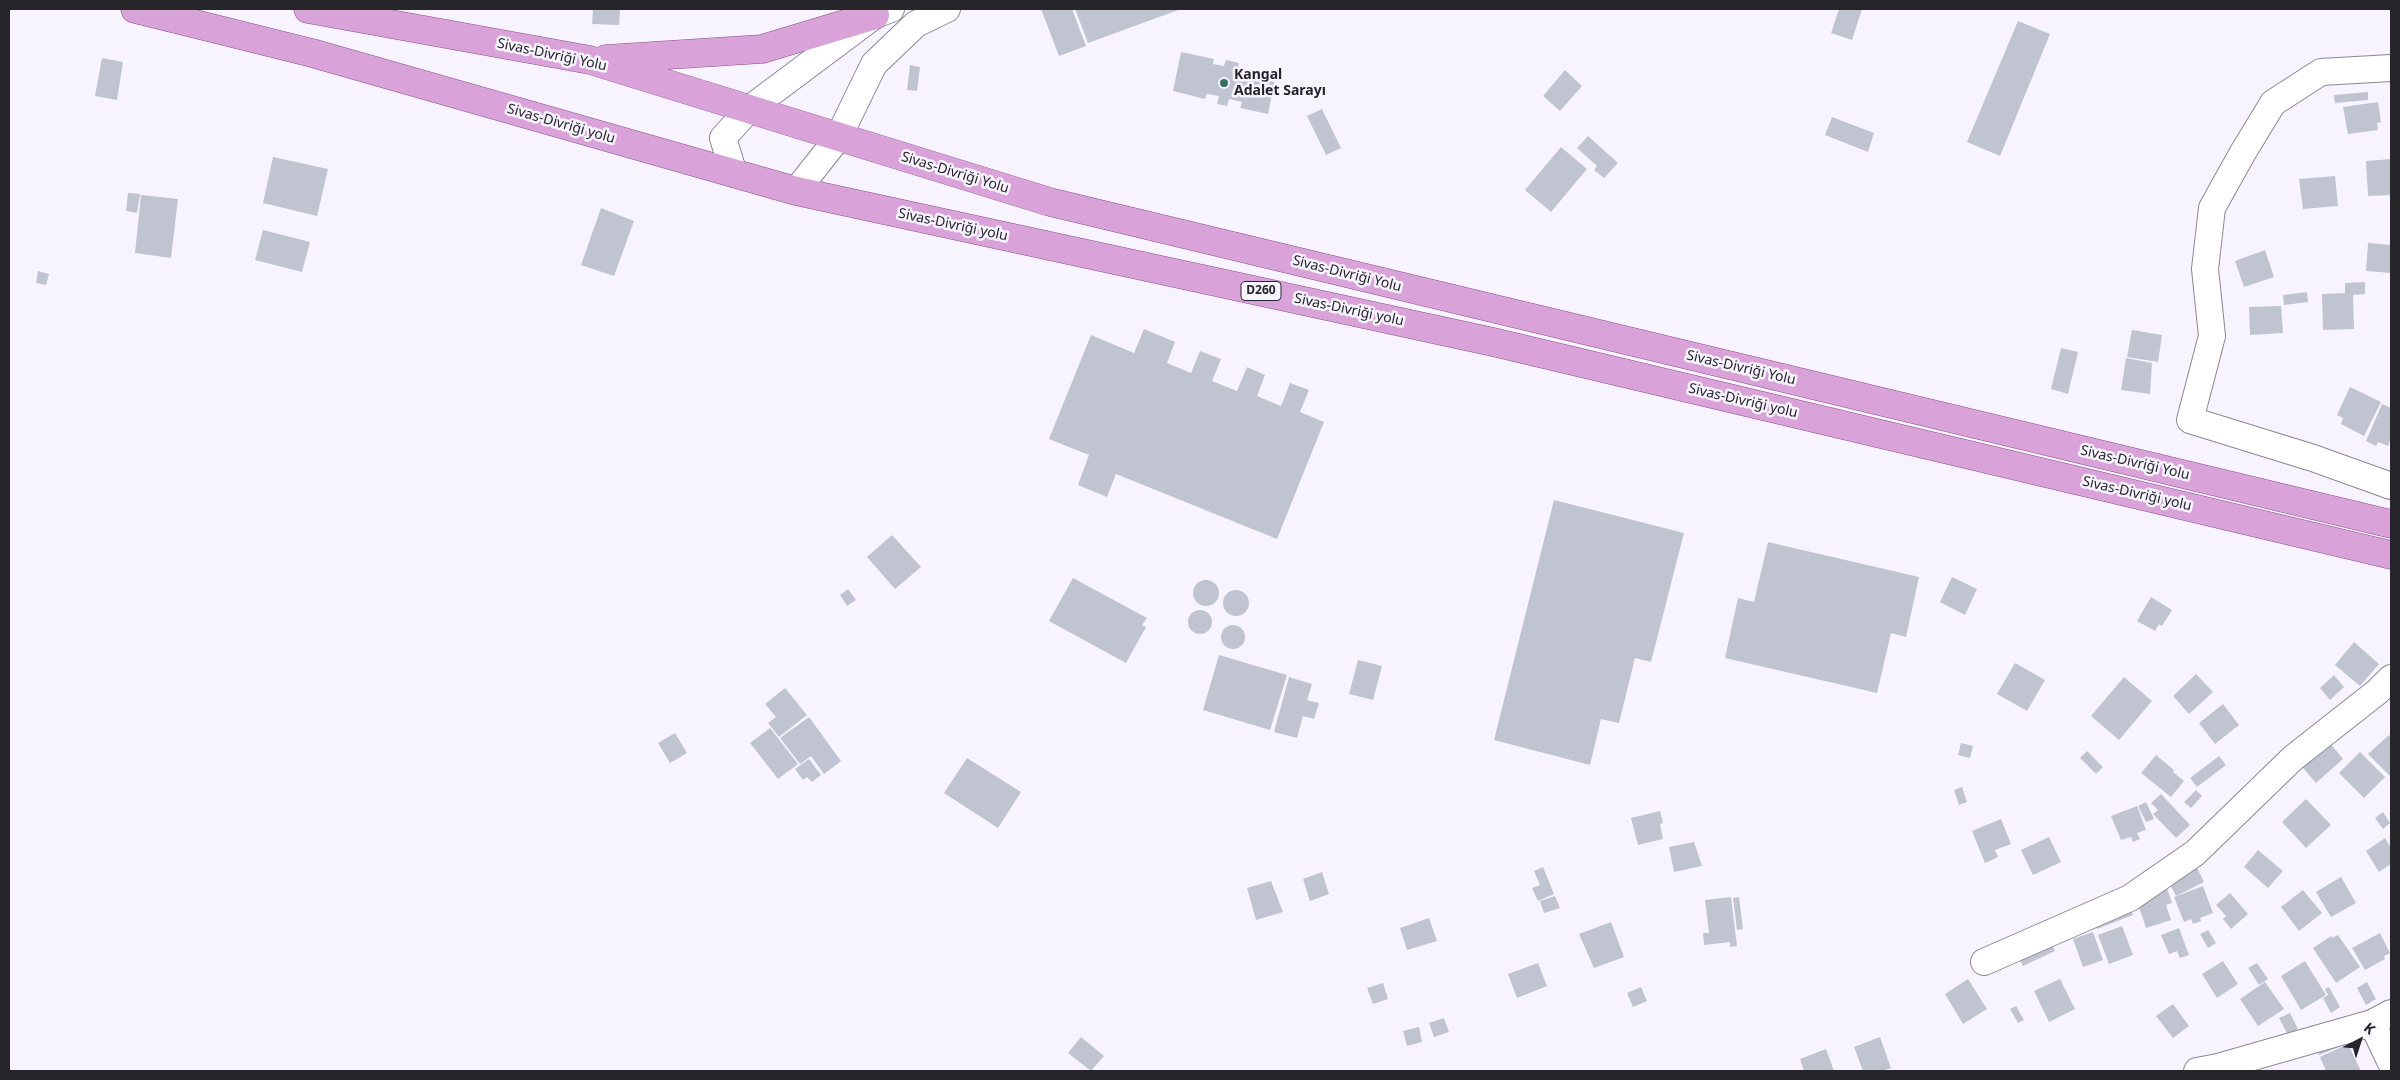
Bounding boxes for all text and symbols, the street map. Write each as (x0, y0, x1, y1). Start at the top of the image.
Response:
street label: Sivas-Divriği Yolu (496, 35, 608, 75)
place label: Kangal Adalet Sarayı (1234, 67, 1326, 100)
marker: Kangal Adalet Sarayı (1218, 77, 1230, 89)
street label: Sivas-Divriği yolu (505, 101, 617, 147)
street label: Sivas-Divriği Yolu (899, 149, 1011, 197)
street label: Sivas-Divriği yolu (897, 205, 1009, 245)
street label: Sivas-Divriği Yolu (1291, 252, 1403, 296)
road number: D260 (1241, 282, 1281, 300)
street label: Sivas-Divriği yolu (1293, 290, 1405, 330)
street label: Sivas-Divriği Yolu (1685, 347, 1797, 389)
street label: Sivas-Divriği yolu (1687, 380, 1799, 422)
street label: Sivas-Divriği Yolu (2079, 442, 2191, 484)
street label: Sivas-Divriği yolu (2081, 473, 2193, 515)
north arrow (2335, 1015, 2385, 1065)
text: K (2360, 1018, 2380, 1038)

